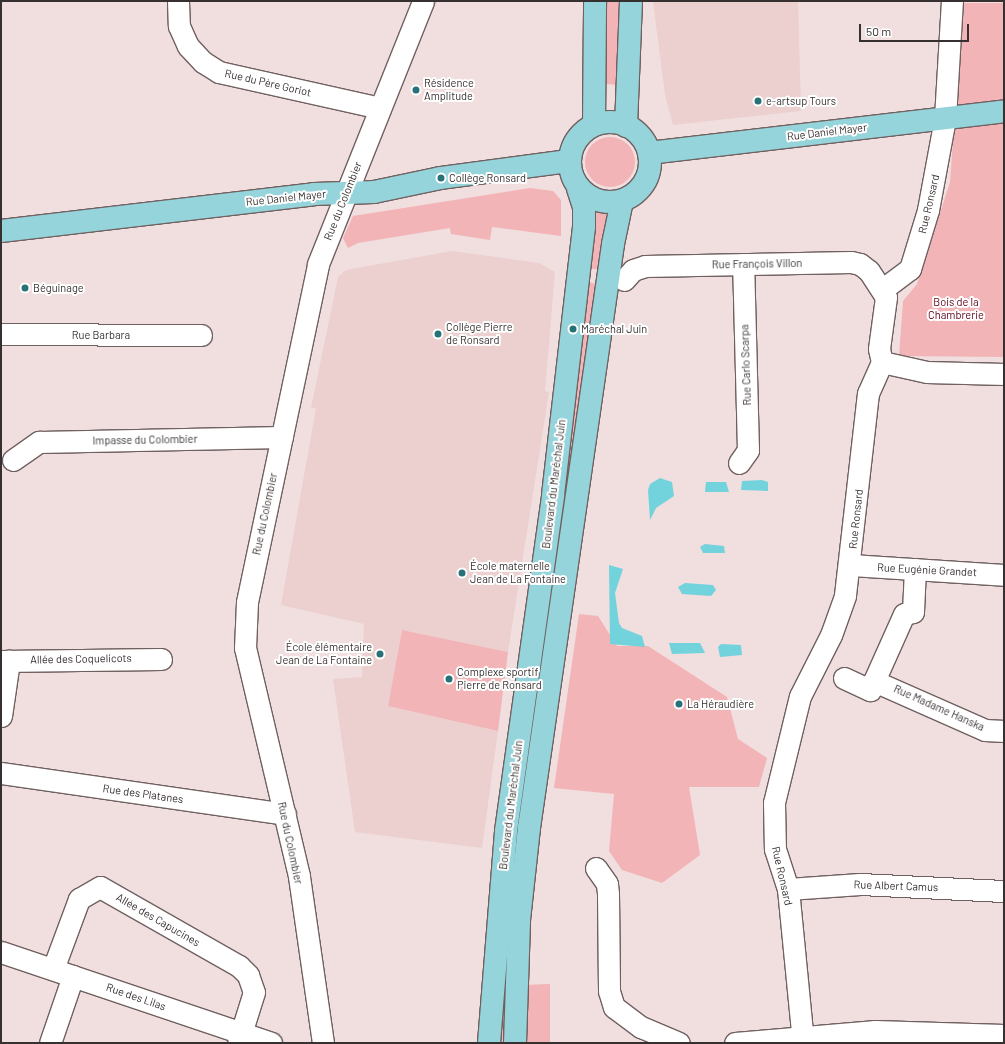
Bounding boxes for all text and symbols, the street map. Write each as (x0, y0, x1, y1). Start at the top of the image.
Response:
scale bar (861, 16, 971, 42)
text: 50 m (866, 24, 891, 38)
street label: Rue du Père Goriot (223, 67, 313, 99)
place label: Résidence Amplitude (424, 77, 474, 103)
marker: Résidence Amplitude (411, 85, 421, 95)
place label: e-artsup Tours (766, 94, 836, 108)
marker: e-artsup Tours (753, 96, 763, 106)
street label: Rue Daniel Mayer (786, 121, 868, 143)
street label: Rue du Colombier (321, 160, 365, 242)
place label: Collège Ronsard (449, 171, 526, 185)
marker: Collège Ronsard (436, 173, 446, 183)
street label: Rue Ronsard (916, 173, 942, 235)
street label: Rue Daniel Mayer (245, 187, 327, 209)
street label: Rue François Villon (712, 257, 802, 271)
place label: Béguinage (33, 281, 84, 295)
marker: Béguinage (20, 283, 30, 293)
park label: Bois de la Chambrerie (928, 296, 984, 322)
place label: Collège Pierre de Ronsard (446, 321, 513, 347)
place label: Maréchal Juin (581, 322, 647, 336)
marker: Maréchal Juin (568, 324, 578, 334)
street label: Rue Carlo Scarpa (738, 324, 754, 406)
street label: Rue Barbara (72, 328, 130, 342)
marker: Collège Pierre de Ronsard (433, 329, 443, 339)
street label: Boulevard du Maréchal Juin (540, 419, 568, 549)
street label: Impasse du Colombier (92, 432, 198, 448)
street label: Rue du Colombier (250, 472, 280, 556)
street label: Rue Ronsard (846, 488, 866, 550)
place label: École maternelle Jean de La Fontaine (470, 560, 566, 586)
street label: Rue Eugénie Grandet (877, 561, 977, 579)
marker: École maternelle Jean de La Fontaine (457, 568, 467, 578)
place label: École élémentaire Jean de La Fontaine (276, 641, 372, 667)
marker: École élémentaire Jean de La Fontaine (375, 649, 385, 659)
street label: Allée des Coquelicots (30, 652, 132, 666)
place label: Complexe sportif Pierre de Ronsard (457, 666, 542, 692)
marker: Complexe sportif Pierre de Ronsard (444, 674, 454, 684)
street label: Rue Madame Hanska (892, 682, 986, 734)
place label: La Héraudière (687, 697, 754, 711)
marker: La Héraudière (674, 699, 684, 709)
street label: Boulevard du Maréchal Juin (497, 740, 525, 870)
street label: Rue des Platanes (102, 782, 184, 806)
street label: Rue du Colombier (275, 801, 305, 885)
street label: Rue Ronsard (769, 845, 795, 907)
street label: Rue Albert Camus (854, 878, 938, 894)
street label: Allée des Capucines (114, 891, 202, 949)
street label: Rue des Lilas (104, 981, 168, 1013)

